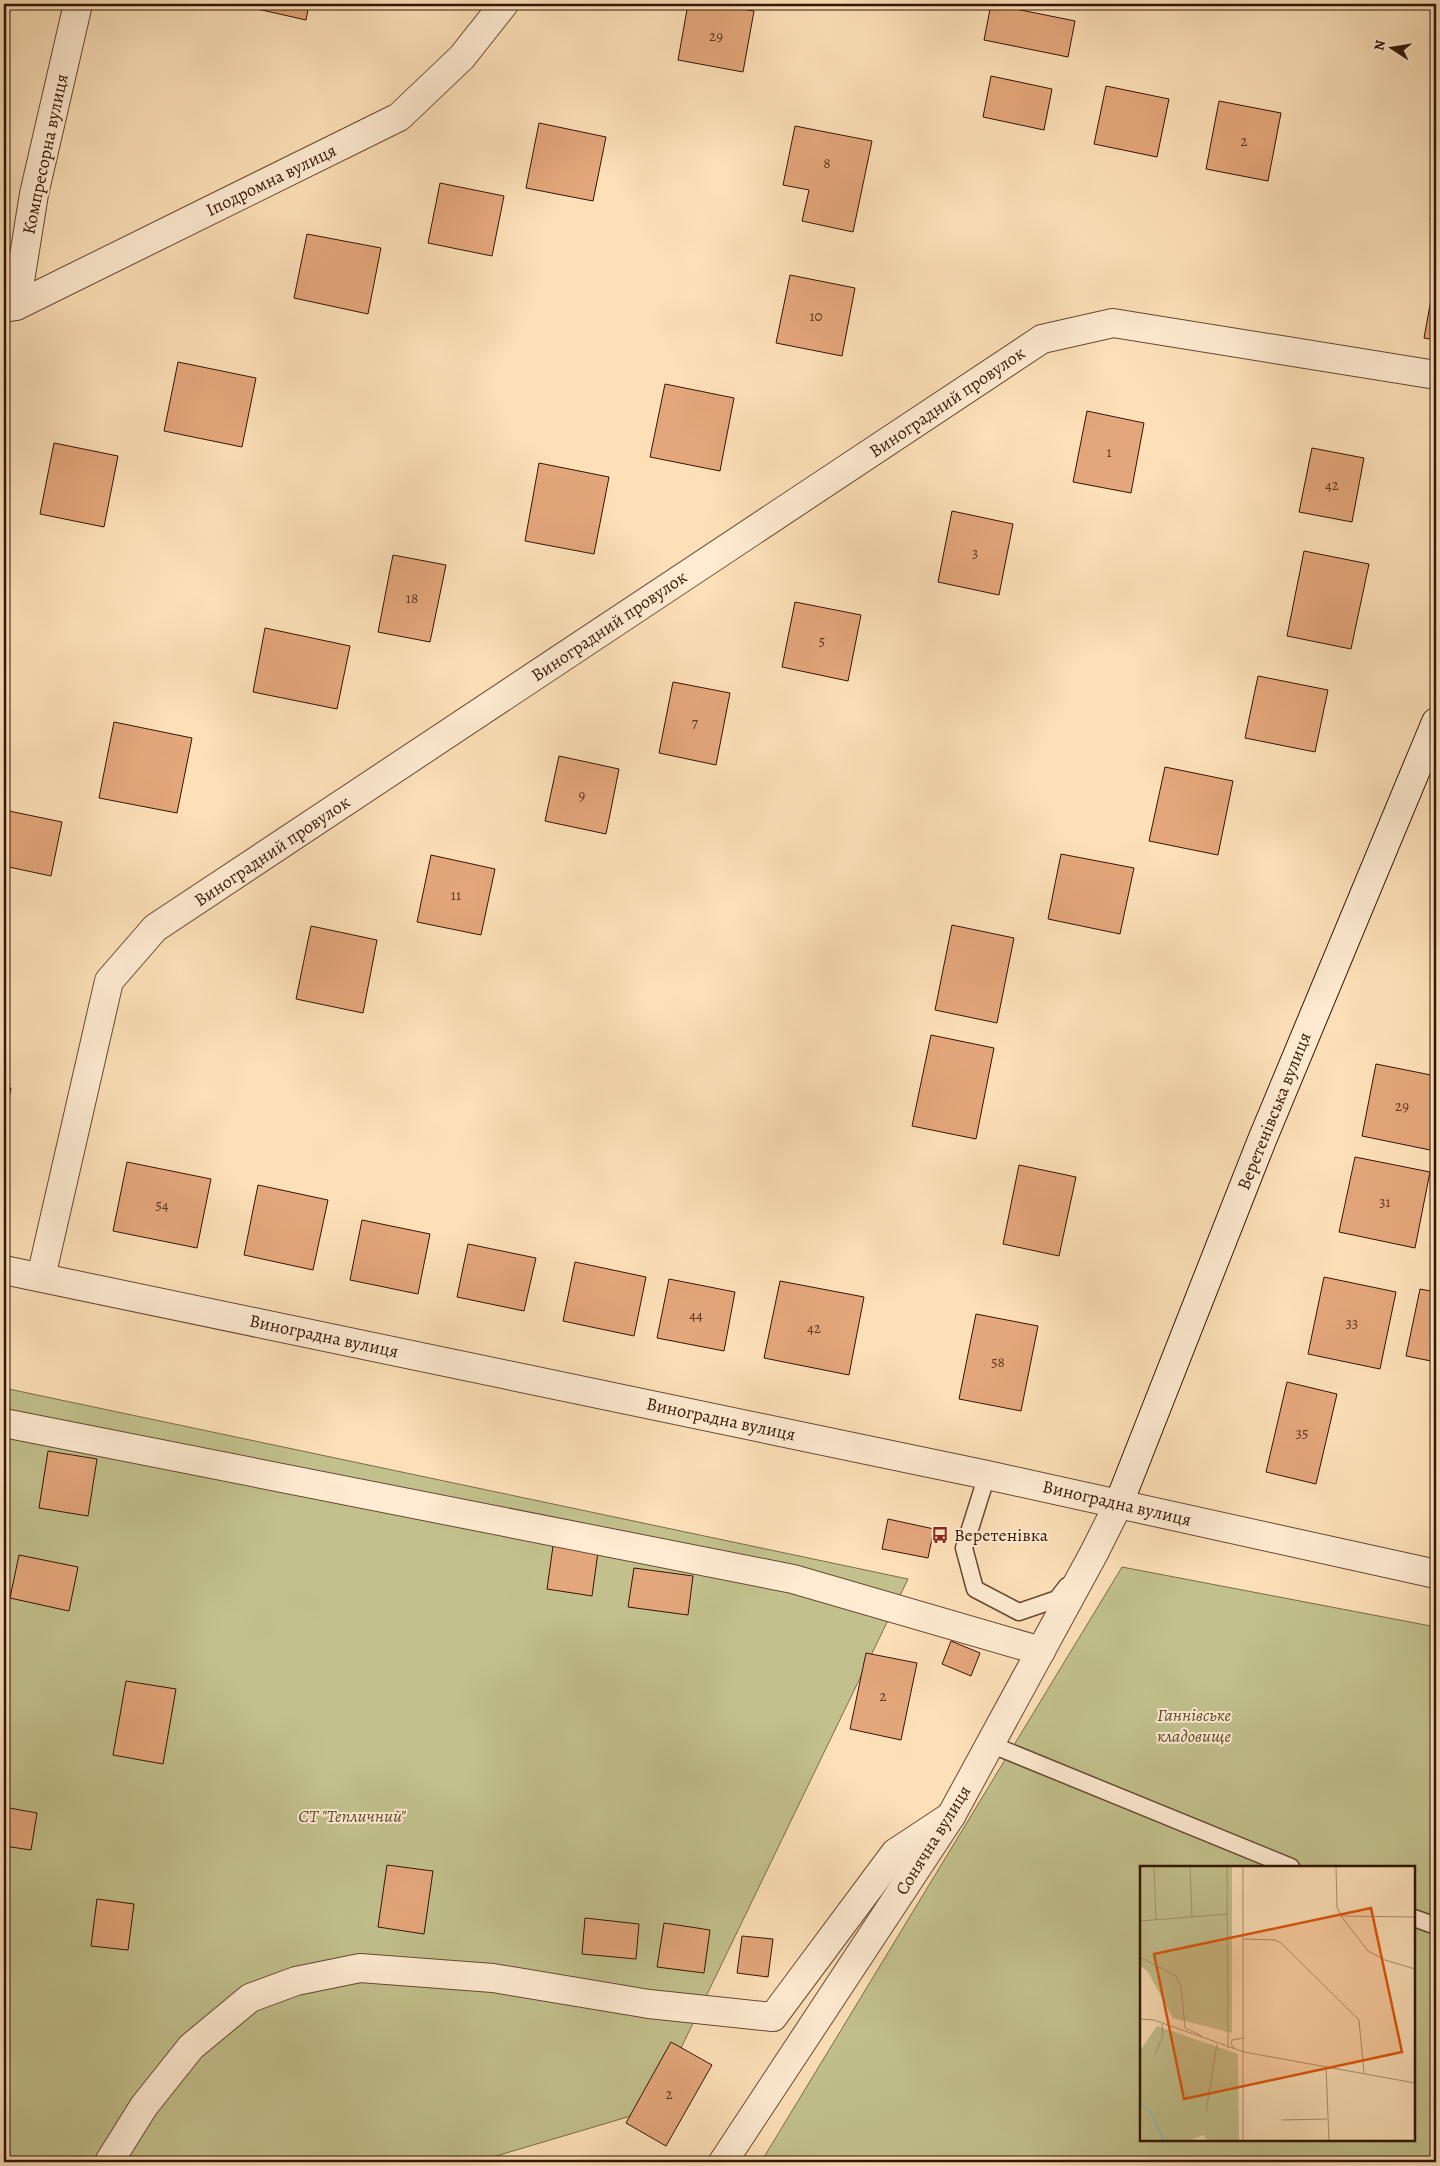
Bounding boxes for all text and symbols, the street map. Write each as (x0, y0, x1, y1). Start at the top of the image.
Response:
north arrow (1368, 22, 1418, 72)
house number: 29 (709, 26, 723, 46)
text: N (1369, 38, 1390, 52)
street label: Компресорна вулиця (16, 72, 74, 236)
house number: 2 (1240, 131, 1248, 151)
street label: Іподромна вулиця (202, 138, 340, 222)
house number: 8 (823, 153, 831, 173)
house number: 10 (809, 306, 823, 326)
street label: Виноградний провулок (864, 341, 1030, 463)
house number: 1 (1106, 442, 1112, 462)
house number: 42 (1325, 475, 1339, 495)
house number: 3 (972, 543, 978, 563)
street label: Виноградний провулок (526, 565, 692, 687)
house number: 18 (406, 588, 418, 608)
house number: 5 (819, 631, 825, 651)
house number: 7 (692, 713, 699, 733)
house number: 9 (579, 785, 586, 805)
street label: Виноградний провулок (189, 790, 355, 912)
house number: 11 (451, 885, 461, 905)
street label: Веретенівська вулиця (1231, 1029, 1317, 1193)
house number: 29 (1395, 1096, 1409, 1116)
house number: 31 (1379, 1192, 1391, 1212)
house number: 54 (155, 1195, 169, 1215)
house number: 44 (689, 1305, 703, 1325)
street label: Виноградна вулиця (247, 1308, 401, 1364)
house number: 33 (1346, 1313, 1358, 1333)
house number: 42 (807, 1318, 821, 1338)
house number: 58 (991, 1352, 1005, 1372)
street label: Виноградна вулиця (644, 1391, 798, 1447)
house number: 35 (1296, 1423, 1308, 1443)
street label: Виноградна вулиця (1040, 1474, 1194, 1532)
place label: Веретенівка (954, 1523, 1049, 1547)
bus stop icon: Веретенівка (930, 1525, 950, 1545)
house number: 2 (879, 1686, 887, 1706)
park label: Ганнівське кладовище (1157, 1703, 1232, 1748)
street label: Сонячна вулиця (890, 1781, 976, 1899)
park label: СТ "Тепличний" (298, 1804, 407, 1828)
inset map (1140, 1866, 1415, 2141)
house number: 2 (665, 2084, 673, 2104)

